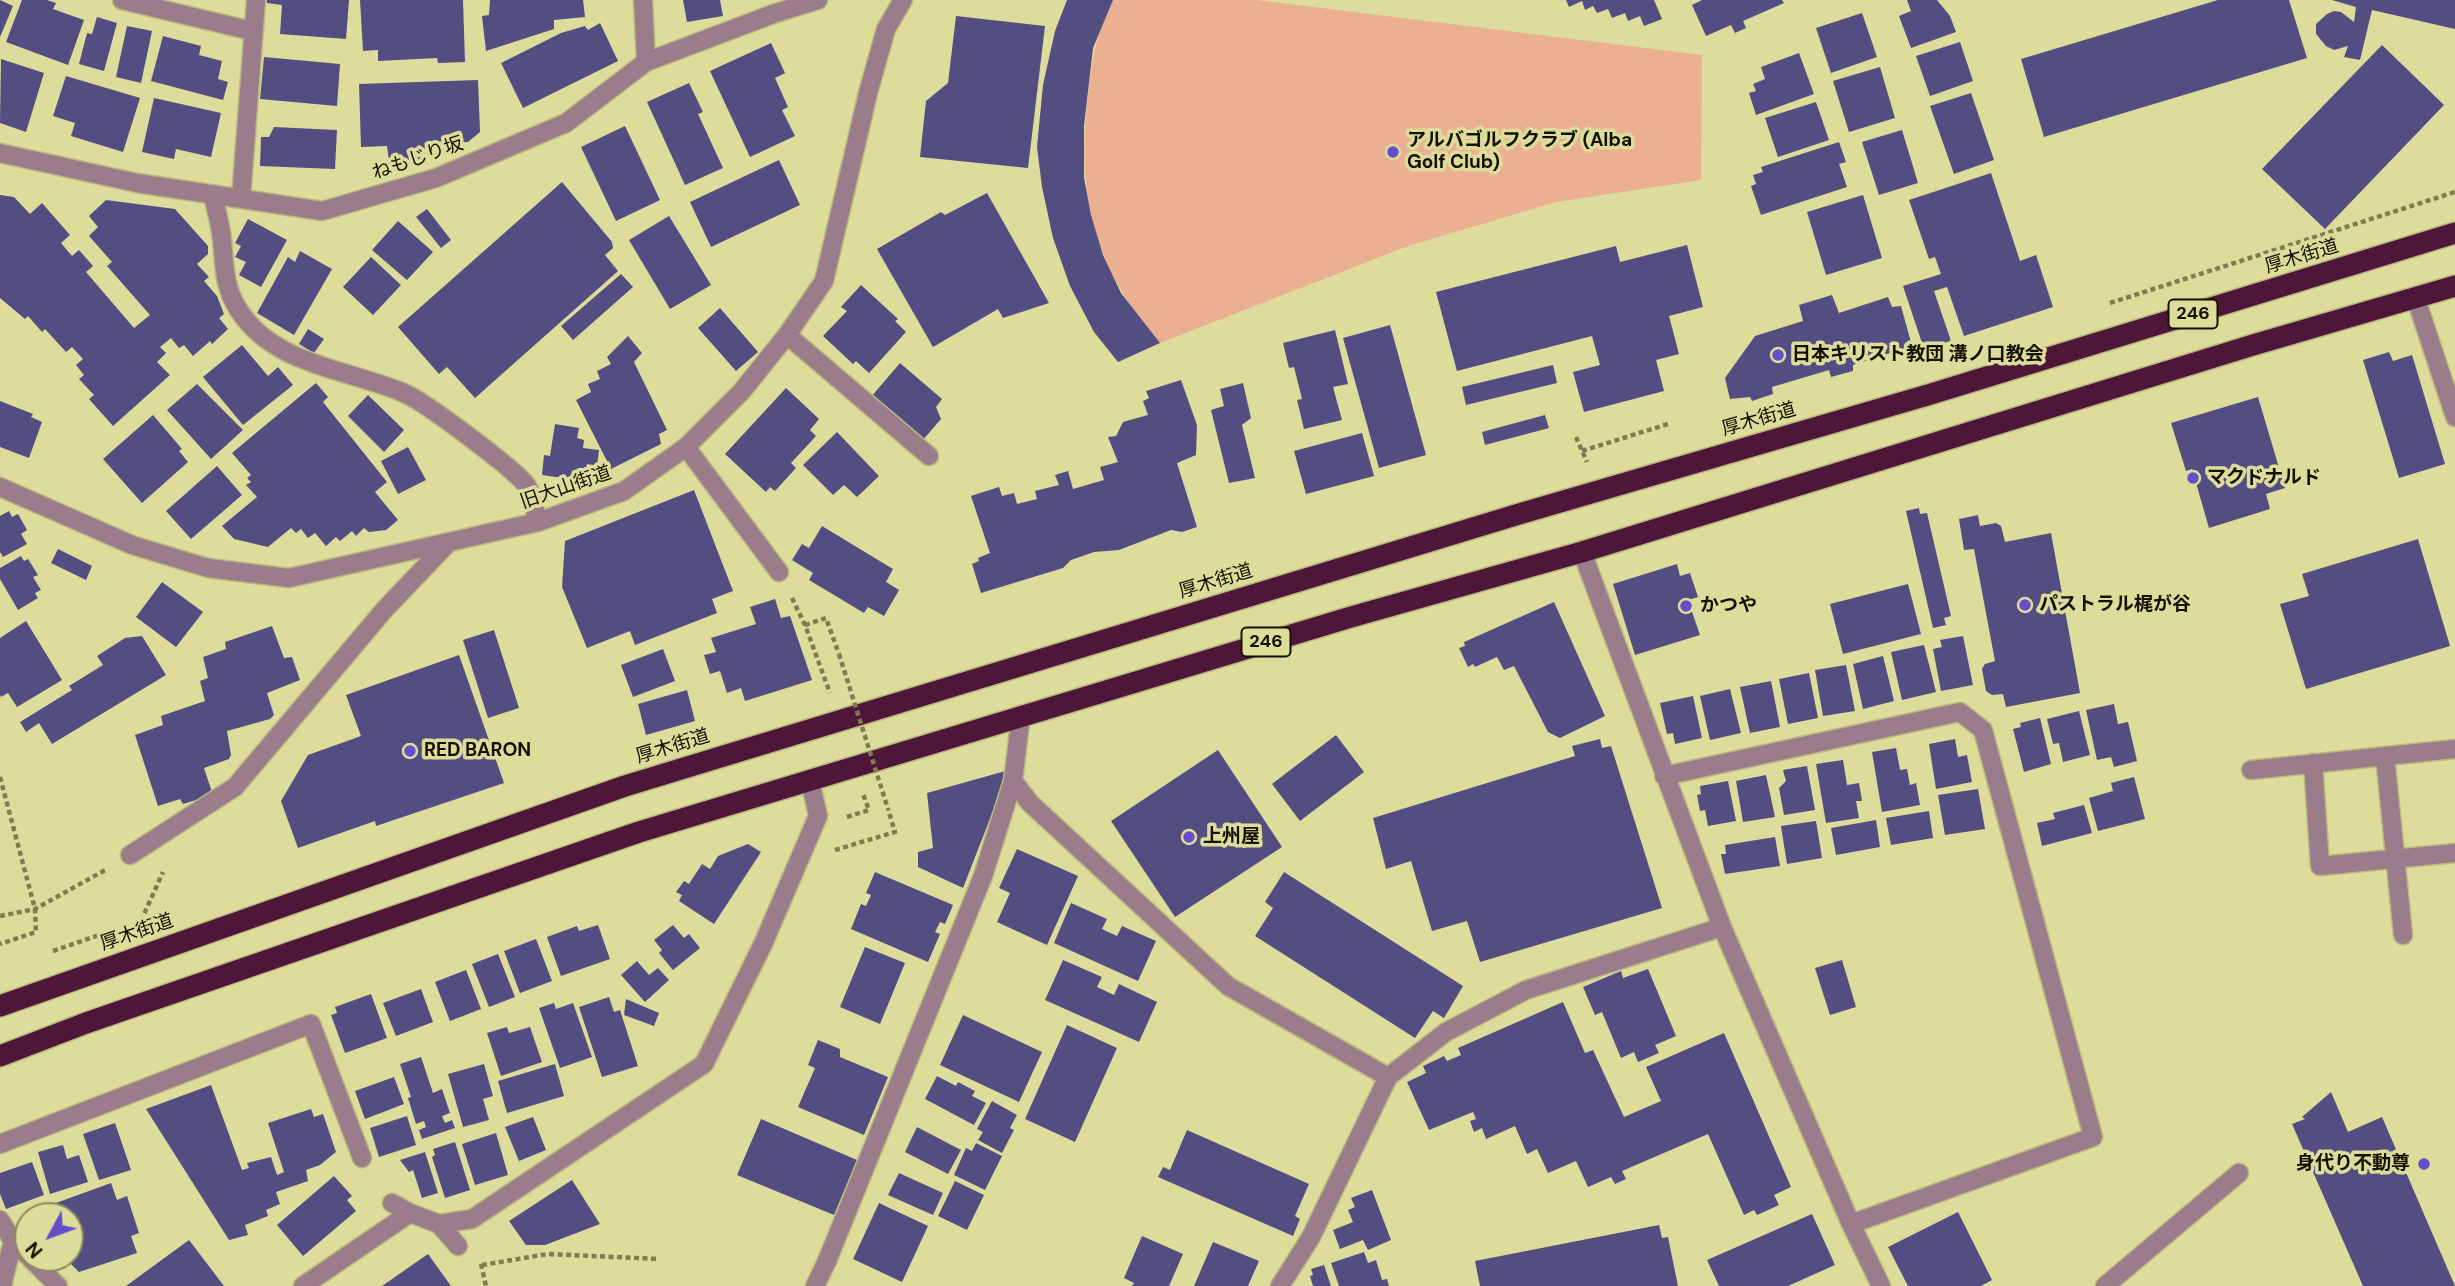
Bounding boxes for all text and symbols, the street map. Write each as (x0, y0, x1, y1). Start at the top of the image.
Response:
place label: アルバゴルフクラブ (Alba Golf Club) (1407, 130, 1632, 174)
street label: ねもじり坂 (369, 133, 467, 185)
marker: アルバゴルフクラブ (Alba Golf Club) (1385, 144, 1401, 160)
street label: 厚木街道 (2262, 235, 2342, 279)
road number: 246 (2168, 300, 2218, 328)
place label: 日本キリスト教団 溝ノ口教会 (1792, 344, 2043, 366)
marker: 日本キリスト教団 溝ノ口教会 (1770, 347, 1786, 363)
street label: 厚木街道 (1719, 399, 1799, 441)
street label: 旧大山街道 (517, 462, 615, 514)
place label: マクドナルド (2207, 467, 2321, 489)
marker: マクドナルド (2185, 470, 2201, 486)
street label: 厚木街道 (1176, 560, 1256, 604)
place label: パストラル梶が谷 (2039, 594, 2191, 616)
place label: かつや (1700, 595, 1757, 617)
marker: パストラル梶が谷 (2017, 597, 2033, 613)
marker: かつや (1678, 598, 1694, 614)
road number: 246 (1242, 628, 1290, 656)
street label: 厚木街道 (633, 725, 713, 769)
place label: RED BARON (424, 740, 531, 762)
marker: RED BARON (402, 743, 418, 759)
place label: 上州屋 (1203, 826, 1260, 848)
marker: 上州屋 (1181, 829, 1197, 845)
street label: 厚木街道 (97, 910, 177, 956)
place label: 身代り不動尊 (2296, 1153, 2410, 1175)
marker: 身代り不動尊 (2416, 1156, 2432, 1172)
north arrow (14, 1202, 84, 1272)
text: N (20, 1236, 48, 1263)

